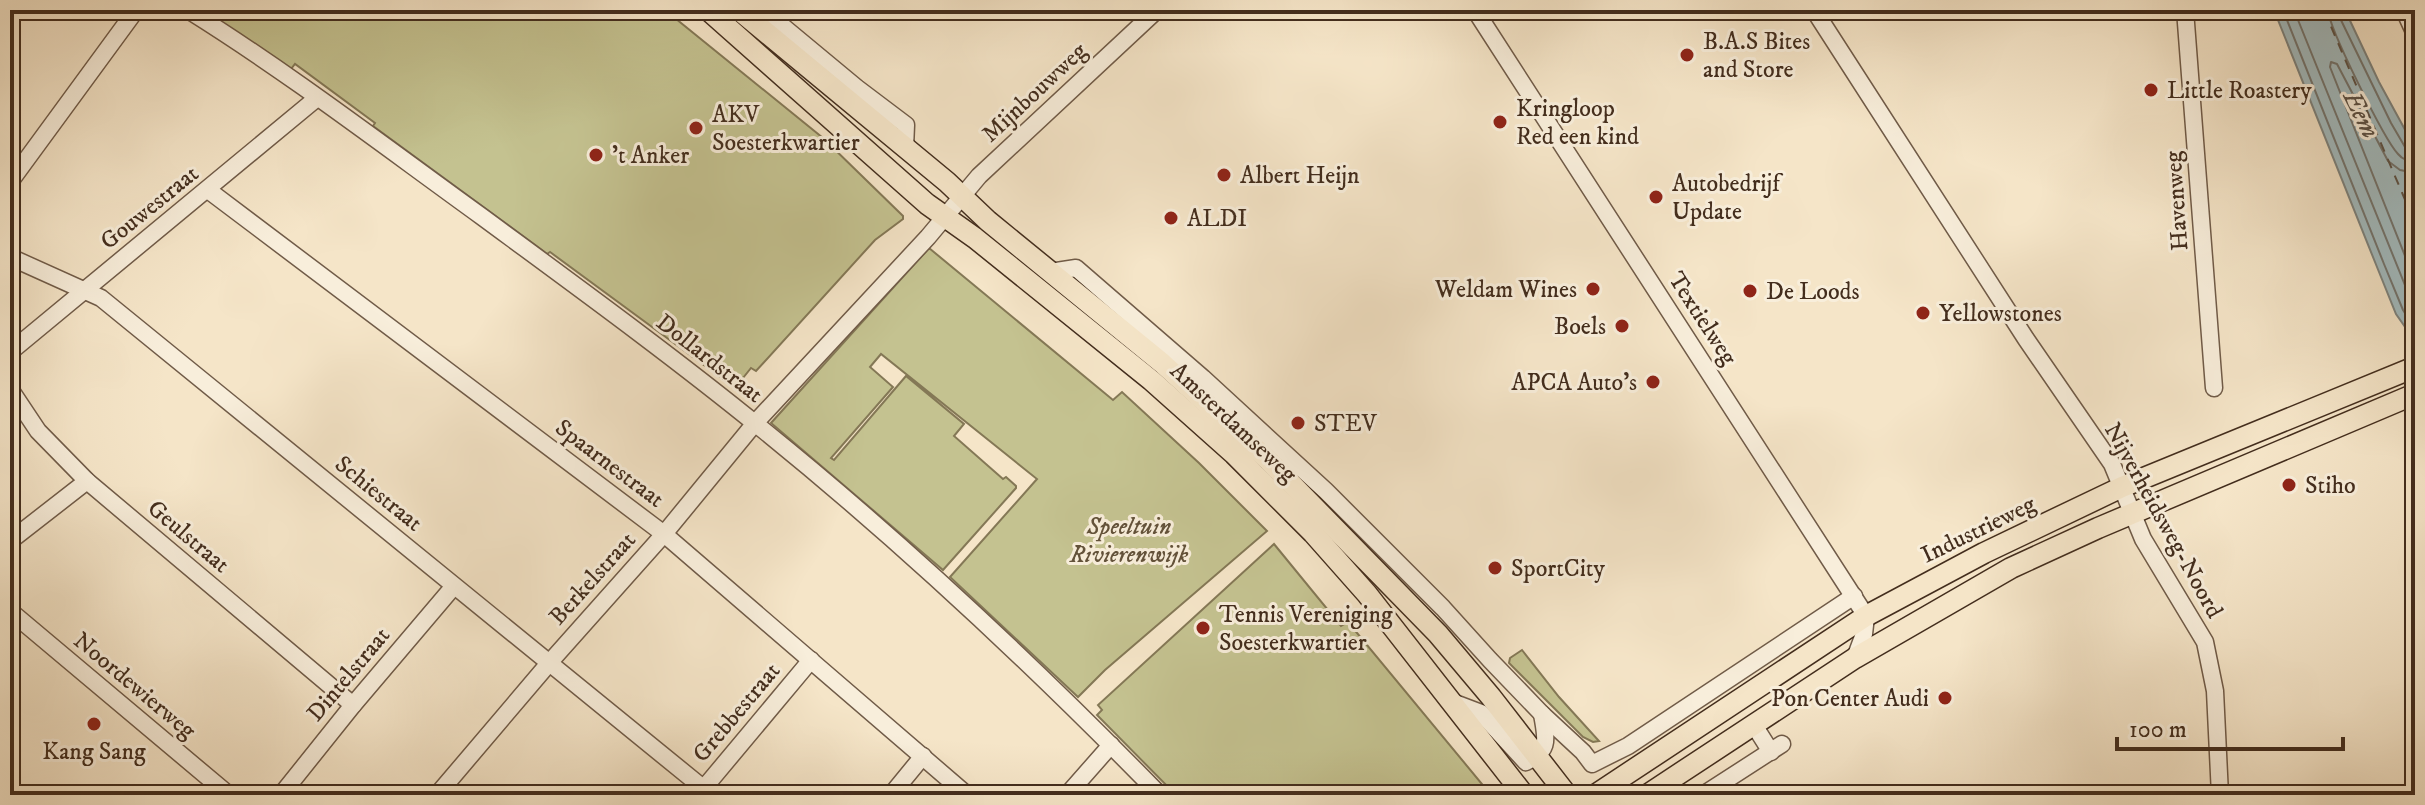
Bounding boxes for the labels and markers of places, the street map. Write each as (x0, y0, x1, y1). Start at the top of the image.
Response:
place label: B.A.S Bites and Store (1703, 27, 1810, 85)
marker: B.A.S Bites and Store (1678, 46, 1696, 64)
place label: Little Roastery (2167, 76, 2312, 106)
marker: Little Roastery (2142, 81, 2160, 99)
place label: Kringloop Red een kind (1516, 94, 1639, 152)
place label: AKV Soesterkwartier (712, 100, 860, 158)
marker: Kringloop Red een kind (1491, 113, 1509, 131)
marker: AKV Soesterkwartier (687, 119, 705, 137)
place label: 't Anker (612, 141, 689, 171)
marker: 't Anker (587, 146, 605, 164)
place label: Albert Heijn (1240, 161, 1360, 191)
marker: Albert Heijn (1215, 166, 1233, 184)
place label: Autobedrijf Update (1672, 169, 1783, 227)
marker: Autobedrijf Update (1647, 188, 1665, 206)
place label: ALDI (1187, 204, 1247, 234)
marker: ALDI (1162, 209, 1180, 227)
place label: Weldam Wines (1434, 275, 1577, 305)
place label: De Loods (1766, 277, 1860, 307)
marker: Weldam Wines (1584, 280, 1602, 298)
marker: De Loods (1741, 282, 1759, 300)
place label: Yellowstones (1939, 299, 2062, 329)
marker: Yellowstones (1914, 304, 1932, 322)
place label: Boels (1554, 312, 1606, 342)
marker: Boels (1613, 317, 1631, 335)
place label: APCA Auto's (1511, 368, 1637, 398)
marker: APCA Auto's (1644, 373, 1662, 391)
place label: STEV (1314, 409, 1378, 439)
marker: STEV (1289, 414, 1307, 432)
place label: Stiho (2305, 471, 2356, 501)
marker: Stiho (2280, 476, 2298, 494)
place label: SportCity (1511, 554, 1605, 584)
marker: SportCity (1486, 559, 1504, 577)
place label: Tennis Vereniging Soesterkwartier (1219, 600, 1393, 658)
marker: Tennis Vereniging Soesterkwartier (1194, 619, 1212, 637)
place label: Pon Center Audi (1771, 684, 1929, 714)
marker: Pon Center Audi (1936, 689, 1954, 707)
marker: Kang Sang (85, 715, 103, 733)
place label: Kang Sang (42, 737, 146, 767)

